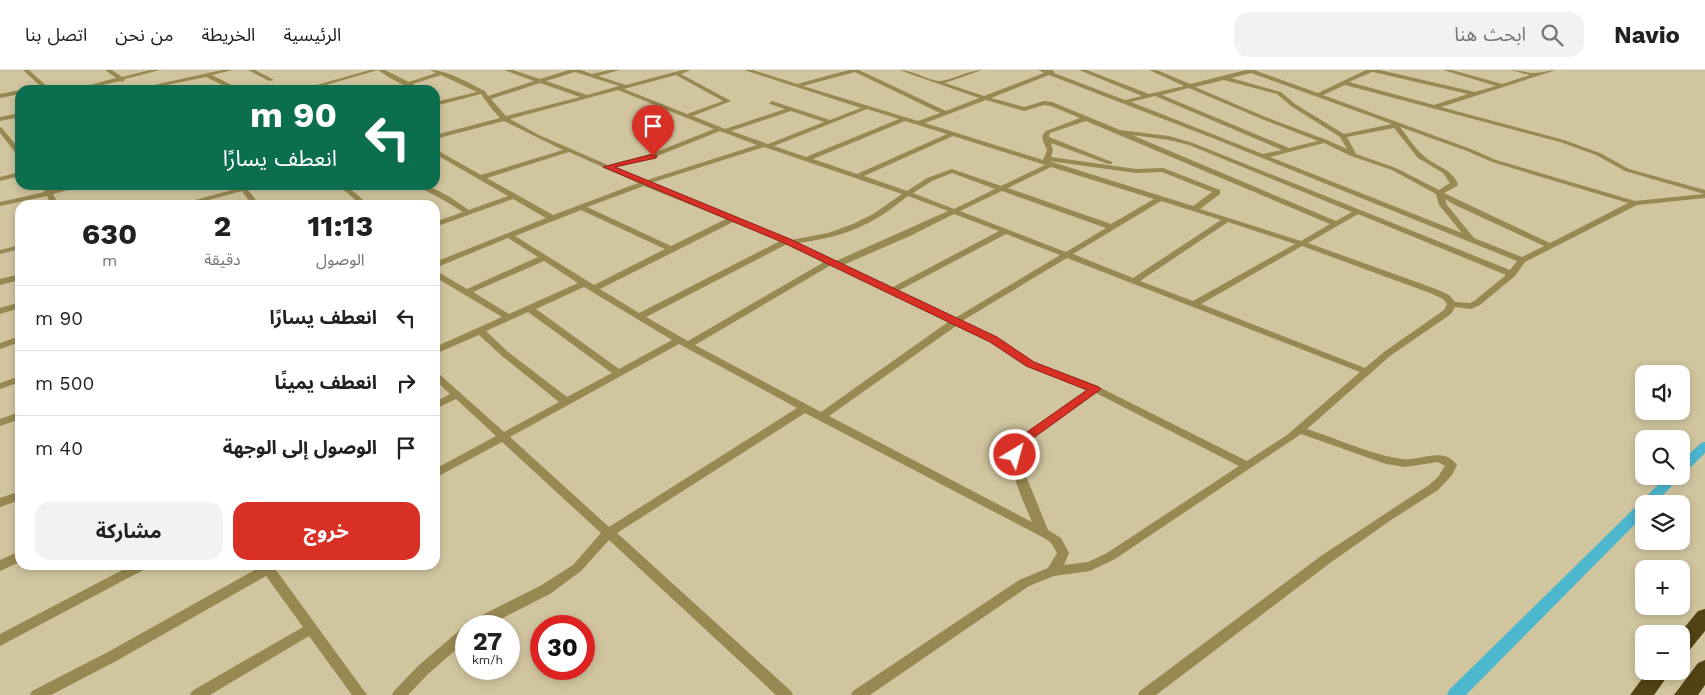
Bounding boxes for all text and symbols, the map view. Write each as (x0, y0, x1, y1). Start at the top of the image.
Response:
search box (1234, 12, 1584, 57)
icon: search (1538, 21, 1566, 49)
text: Navio (1614, 21, 1680, 49)
text: ابحث هنا (1454, 23, 1526, 46)
text: اتصل بنا (25, 24, 87, 45)
text: من نحن (115, 24, 173, 45)
text: الخريطة (201, 24, 255, 45)
text: الرئيسية (283, 24, 341, 45)
text: 90 m (250, 94, 337, 136)
icon: left (355, 105, 420, 170)
pin (632, 105, 674, 156)
icon: arrive (639, 112, 667, 140)
text: انعطف يسارًا (223, 146, 337, 171)
text: 2 (214, 208, 231, 243)
text: 11:13 (308, 208, 373, 243)
text: 630 (82, 216, 137, 251)
text: دقيقة (204, 250, 241, 269)
text: الوصول (316, 250, 365, 269)
text: m (102, 251, 117, 270)
icon: left (392, 304, 420, 332)
text: انعطف يسارًا (269, 306, 377, 329)
text: 90 m (35, 307, 83, 330)
map controls (1635, 365, 1690, 680)
button: sound (1635, 365, 1690, 420)
icon: right (392, 369, 420, 397)
text: انعطف يمينًا (274, 371, 377, 394)
text: 500 m (35, 372, 94, 395)
position arrow (988, 428, 1040, 480)
button: search (1635, 430, 1690, 485)
icon: arrive (392, 434, 420, 462)
text: الوصول إلى الوجهة (223, 436, 377, 459)
text: 40 m (35, 437, 83, 460)
button: layers (1635, 495, 1690, 550)
button: مشاركة (35, 502, 223, 560)
button: خروج (233, 502, 420, 560)
button: + (1635, 560, 1690, 615)
speed limit sign: 30 (530, 615, 595, 680)
button: − (1635, 625, 1690, 680)
text: 27 (473, 627, 502, 656)
text: km/h (472, 653, 503, 667)

